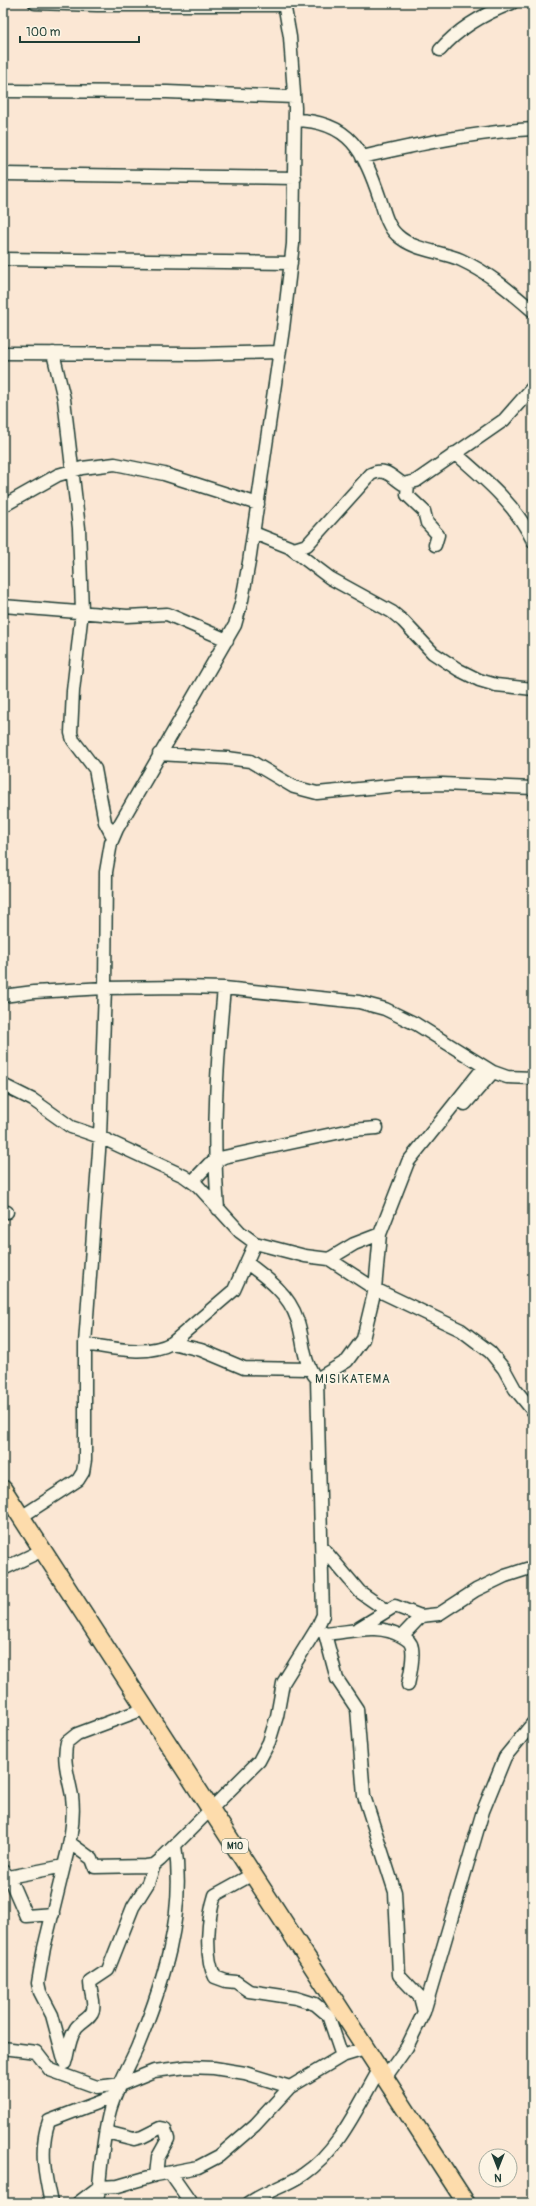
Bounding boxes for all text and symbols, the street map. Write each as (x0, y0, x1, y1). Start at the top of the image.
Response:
scale bar (20, 18, 139, 44)
text: 100 m (26, 25, 61, 40)
district label: MISIKATEMA (315, 1372, 391, 1387)
road number: M10 (222, 1839, 248, 1853)
north arrow (478, 2148, 518, 2188)
text: N (494, 2171, 502, 2184)

